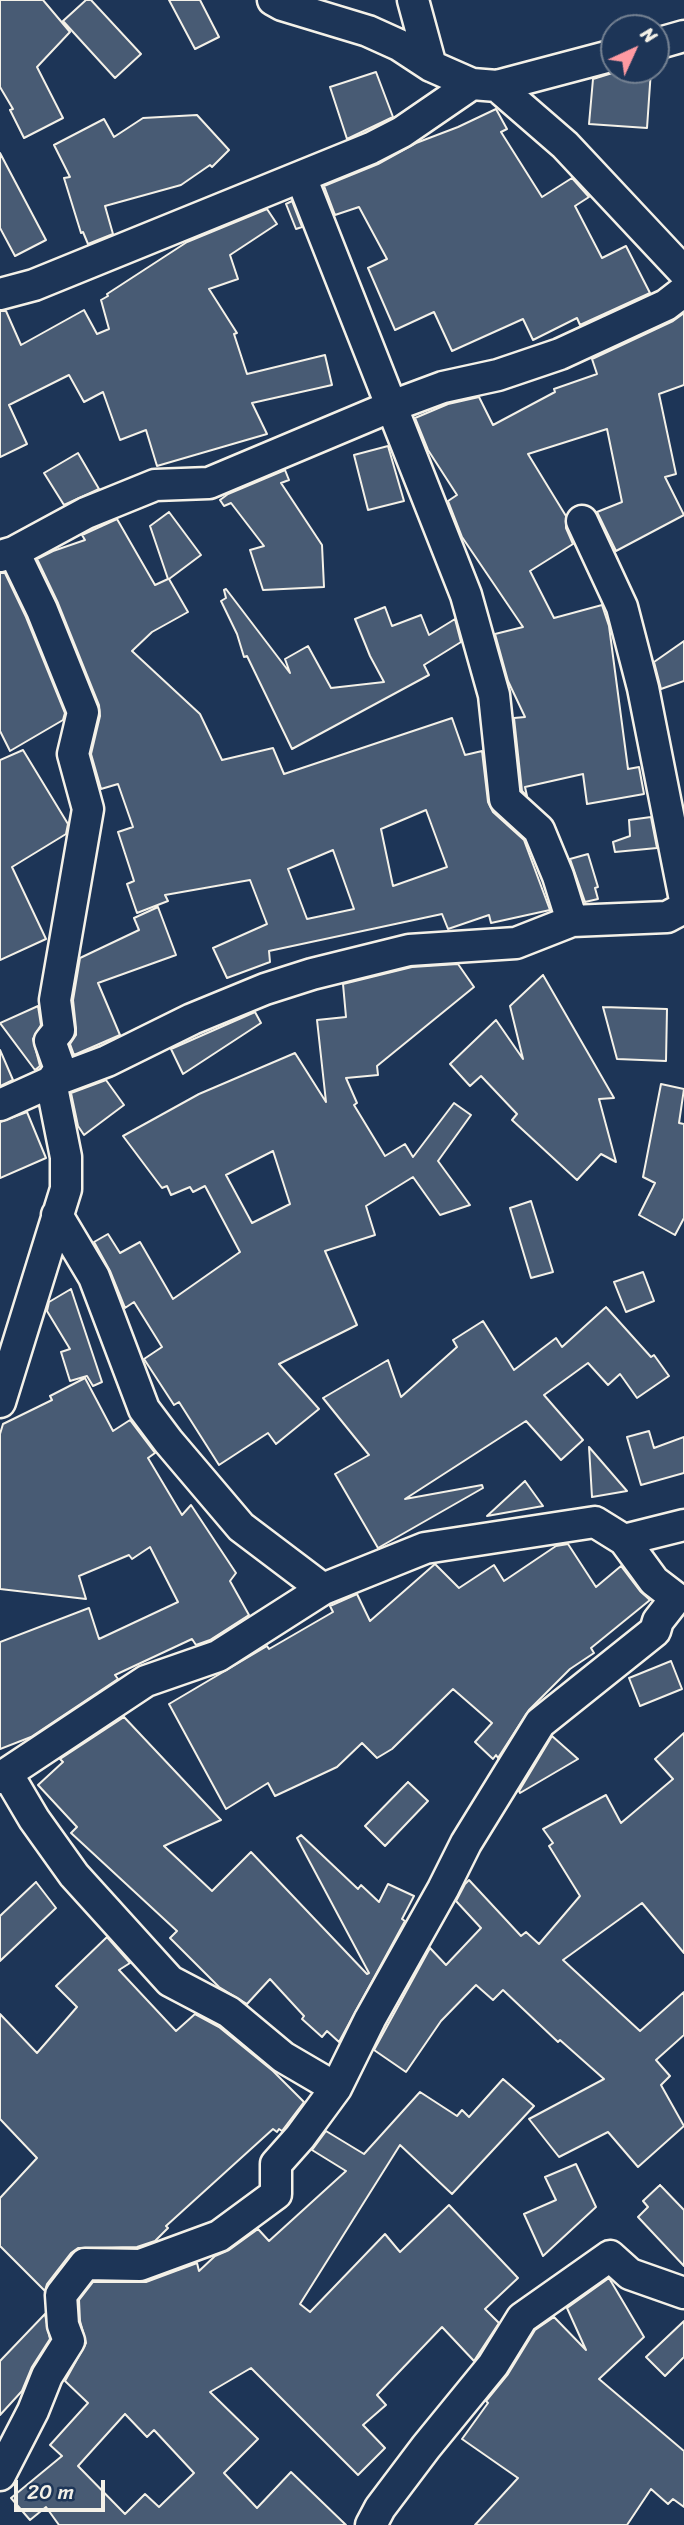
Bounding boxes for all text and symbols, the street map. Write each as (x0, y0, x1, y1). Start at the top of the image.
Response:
north arrow (600, 14, 670, 84)
text: N (632, 19, 665, 52)
scale bar (18, 2466, 108, 2510)
text: 20 m (27, 2473, 74, 2511)

